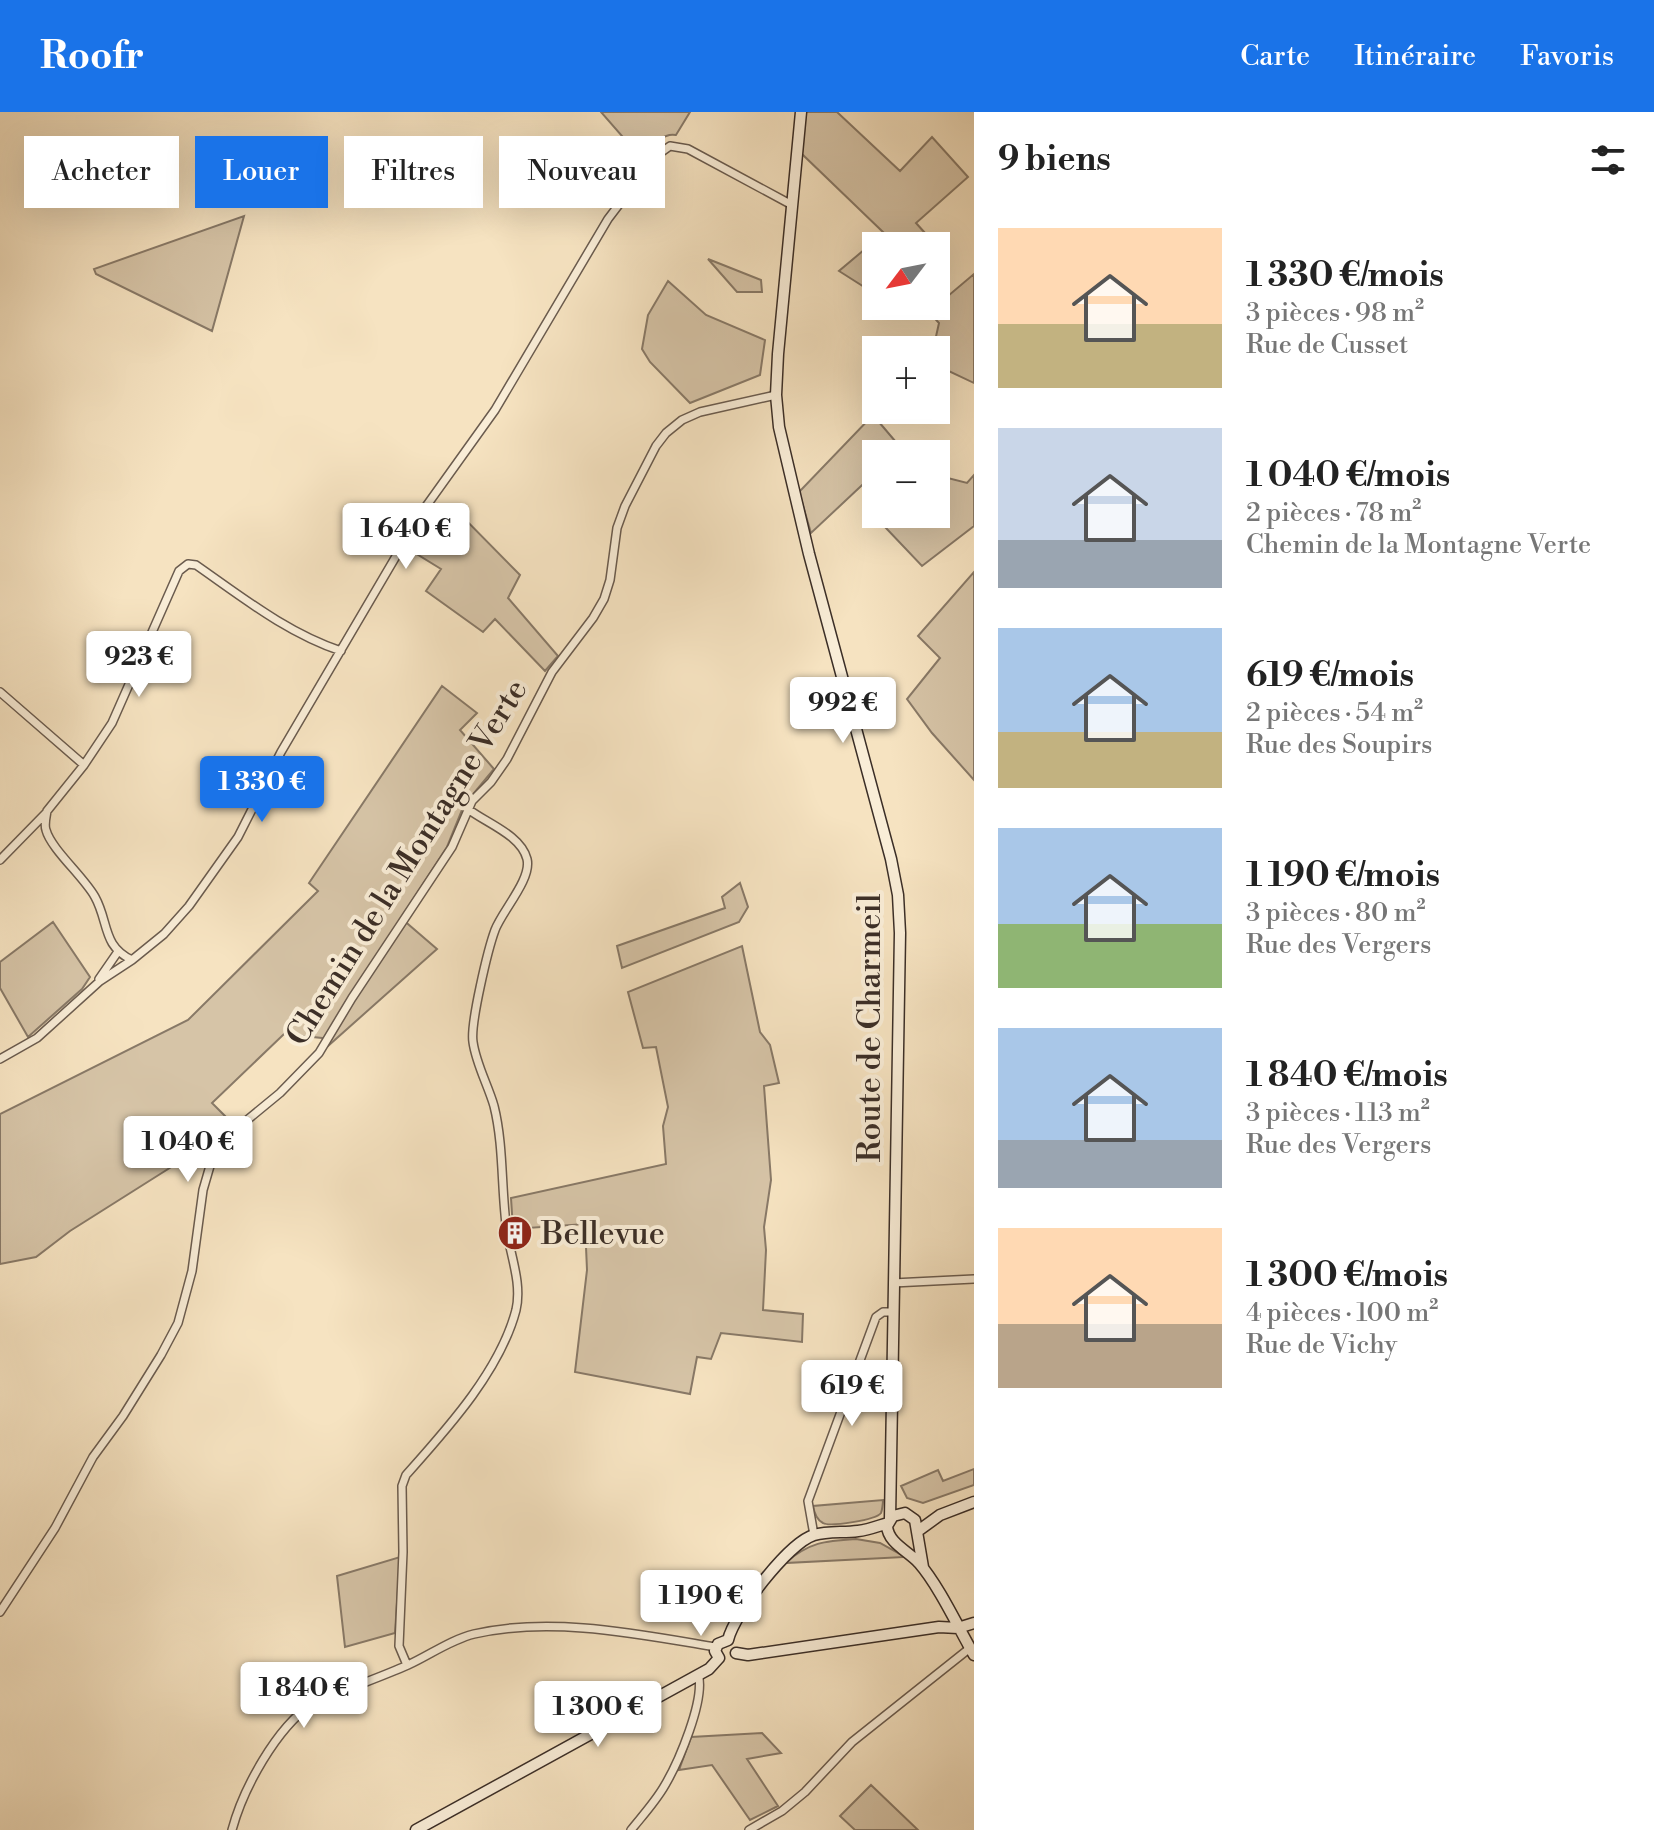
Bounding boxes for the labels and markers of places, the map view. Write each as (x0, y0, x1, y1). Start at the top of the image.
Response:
pin: 1 640 € (332, 503, 480, 571)
pin: 923 € (83, 631, 195, 699)
pin: 992 € (787, 677, 899, 745)
pin: 1 330 € (188, 756, 336, 824)
pin: 1 040 € (114, 1116, 262, 1184)
building icon: Bellevue (496, 1214, 534, 1252)
place label: Bellevue (540, 1214, 665, 1254)
pin: 619 € (796, 1360, 908, 1428)
pin: 1 190 € (627, 1570, 775, 1638)
pin: 1 840 € (230, 1662, 378, 1730)
pin: 1 300 € (524, 1681, 672, 1749)

